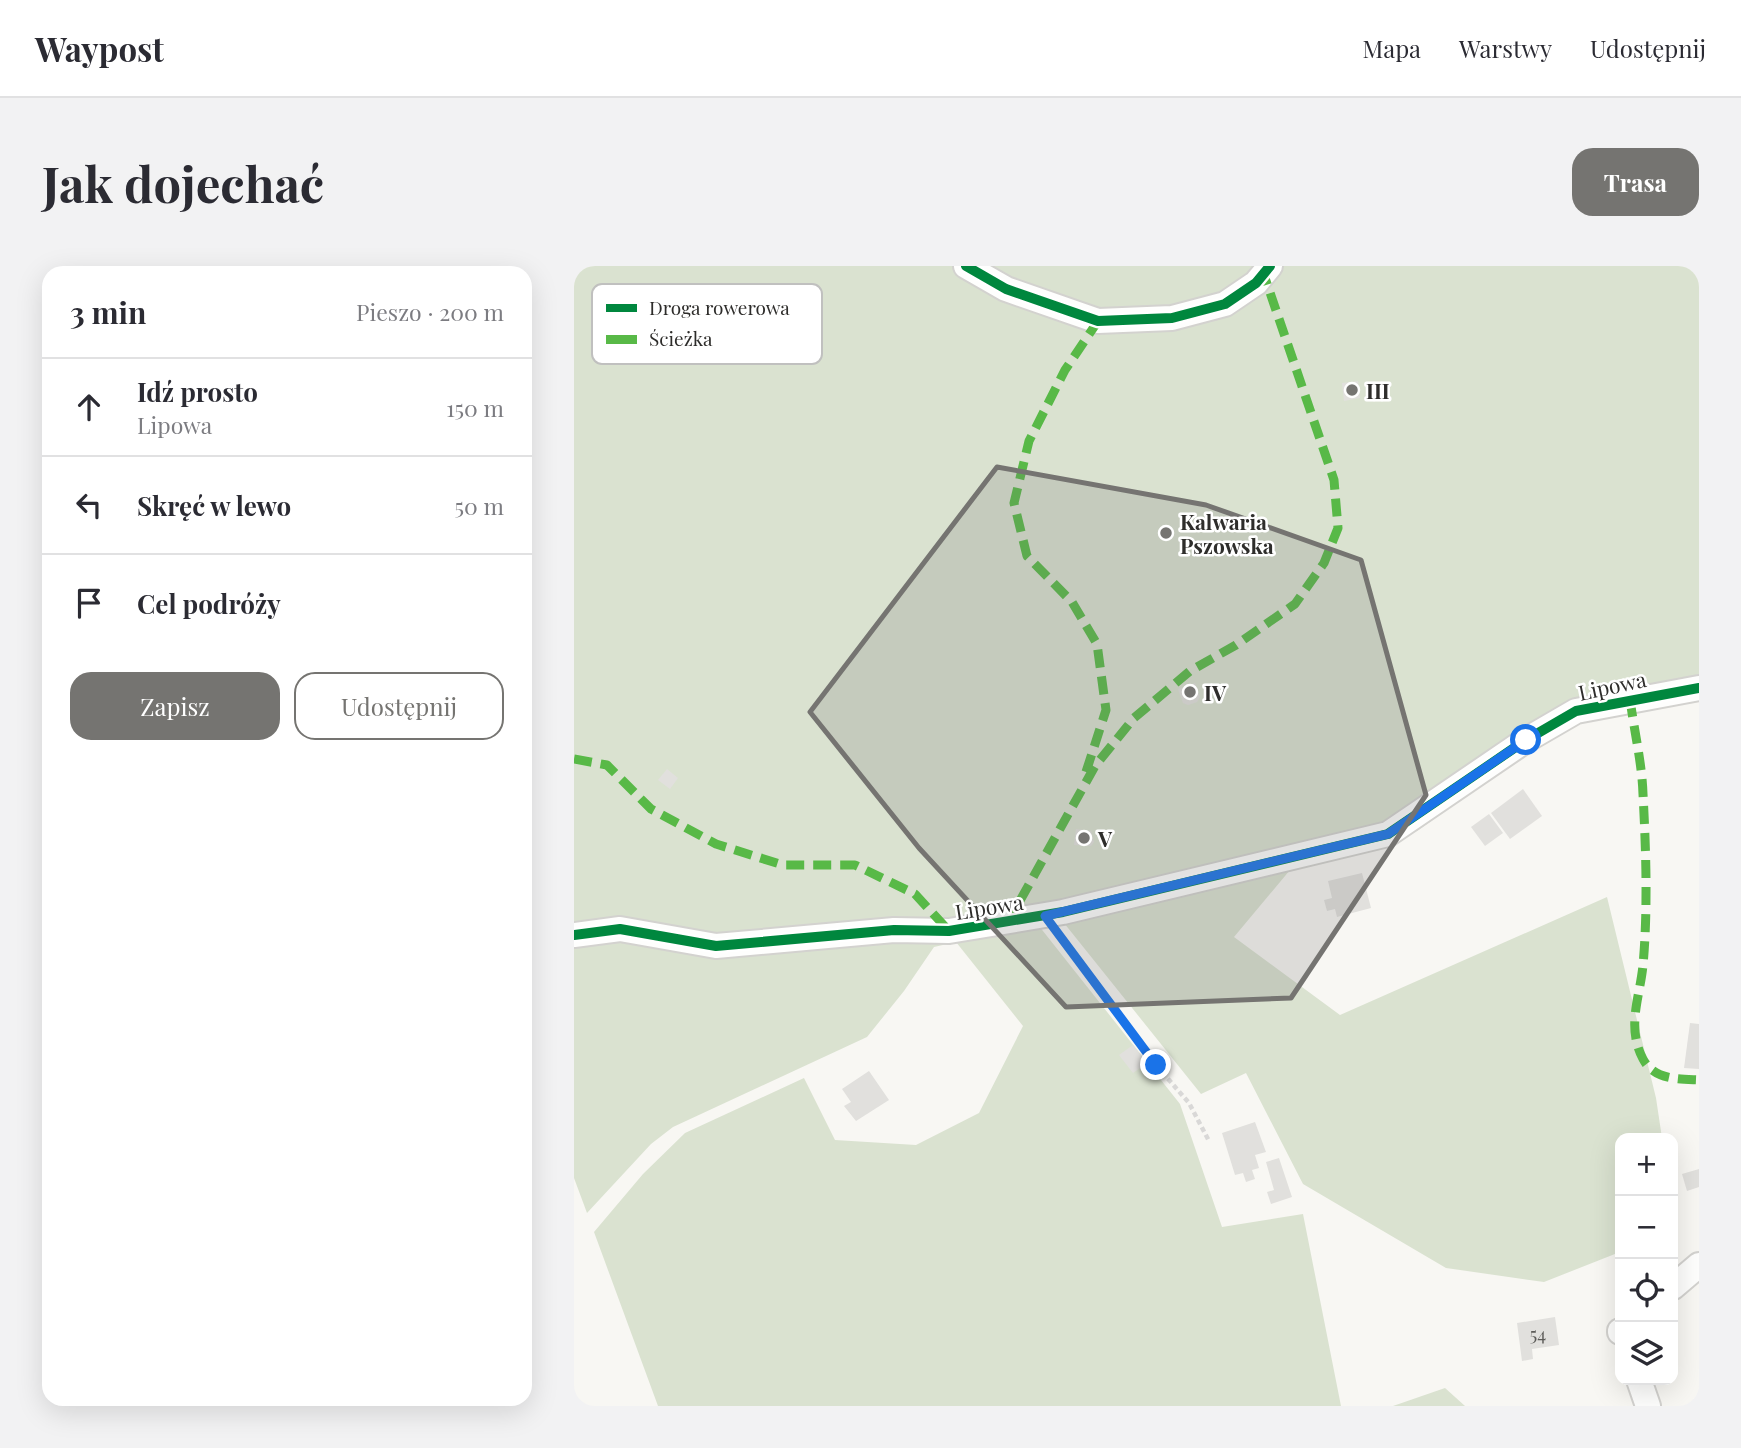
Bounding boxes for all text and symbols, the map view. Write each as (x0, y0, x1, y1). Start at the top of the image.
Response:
text: Waypost (35, 26, 164, 70)
text: Mapa (1362, 32, 1421, 64)
text: Warstwy (1459, 32, 1552, 64)
text: Udostępnij (1590, 32, 1706, 64)
button: Trasa (1572, 148, 1699, 216)
text: Jak dojechać (42, 150, 324, 215)
legend (592, 284, 822, 364)
text: 3 min (70, 292, 146, 332)
text: Droga rowerowa (649, 294, 790, 320)
text: Pieszo · 200 m (356, 296, 504, 327)
text: Ścieżka (649, 325, 713, 351)
text: Idź prosto (137, 374, 258, 409)
place label: III (1366, 376, 1390, 404)
marker: III (1344, 382, 1360, 398)
icon: ahead (70, 388, 108, 426)
text: 150 m (446, 392, 504, 423)
text: Lipowa (137, 409, 212, 440)
icon: left (70, 486, 108, 524)
text: Skręć w lewo (137, 488, 291, 523)
text: 50 m (455, 490, 504, 521)
place label: Kalwaria Pszowska (1180, 507, 1274, 559)
marker: Kalwaria Pszowska (1158, 525, 1174, 541)
icon: arrive (70, 584, 108, 622)
text: Cel podróży (137, 586, 281, 621)
street label: Lipowa (1576, 664, 1649, 706)
button: Zapisz (70, 672, 280, 740)
button: Udostępnij (294, 672, 504, 740)
place label: IV (1204, 678, 1227, 706)
marker: IV (1182, 684, 1198, 700)
route start (1510, 724, 1541, 755)
place label: V (1097, 824, 1113, 852)
marker: V (1076, 830, 1092, 846)
street label: Lipowa (953, 887, 1026, 925)
route end (1140, 1049, 1171, 1080)
map controls (1615, 1133, 1678, 1385)
button: + (1615, 1133, 1678, 1196)
button: − (1615, 1196, 1678, 1259)
button: locate (1615, 1259, 1678, 1322)
house number: 54 (1530, 1322, 1546, 1346)
button: layers (1615, 1322, 1678, 1385)

